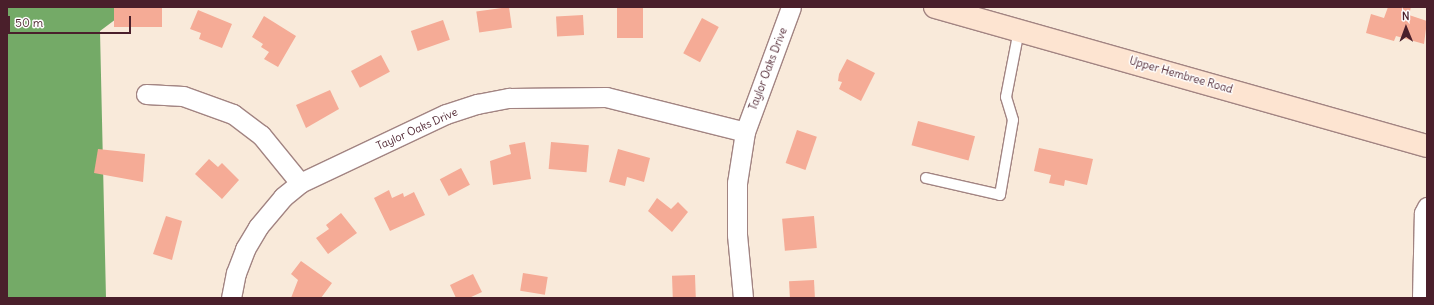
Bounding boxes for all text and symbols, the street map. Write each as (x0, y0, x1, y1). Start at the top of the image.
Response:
scale bar (10, 8, 133, 34)
north arrow (1386, 8, 1426, 48)
text: N (1402, 9, 1410, 23)
text: 50 m (15, 15, 43, 30)
street label: Taylor Oaks Drive (746, 26, 790, 112)
street label: Upper Hembree Road (1128, 54, 1234, 96)
street label: Taylor Oaks Drive (374, 105, 460, 153)

